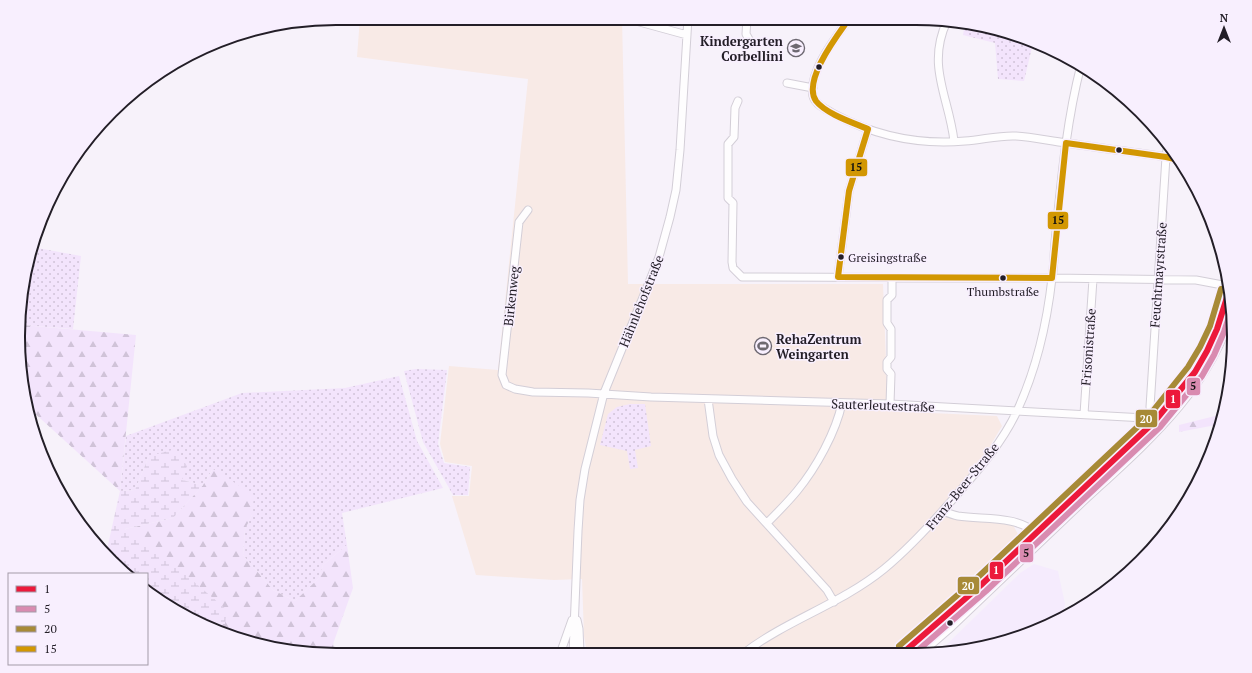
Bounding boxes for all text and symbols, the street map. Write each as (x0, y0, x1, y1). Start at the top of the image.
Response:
north arrow (1204, 8, 1244, 48)
text: N (1220, 11, 1229, 25)
place label: Kindergarten Corbellini (700, 32, 784, 65)
school or university icon: Kindergarten Corbellini (786, 38, 806, 58)
unlabelled marker (814, 62, 824, 72)
unlabelled marker (1114, 145, 1124, 155)
line badge: 15 (845, 158, 868, 177)
text: 15 (850, 160, 862, 174)
line badge: 15 (1047, 211, 1069, 230)
text: 15 (1052, 213, 1064, 227)
street label: Feuchtmayrstraße (1145, 222, 1171, 328)
place label: Greisingstraße (848, 250, 927, 265)
street label: Hähnlehofstraße (614, 252, 668, 350)
marker: Greisingstraße (836, 252, 846, 262)
street label: Birkenweg (499, 265, 523, 327)
marker: Thumbstraße (998, 273, 1008, 283)
place label: Thumbstraße (967, 284, 1039, 299)
street label: Frisonistraße (1076, 308, 1100, 386)
place label: RehaZentrum Weingarten (776, 330, 861, 363)
sports icon: RehaZentrum Weingarten (753, 336, 773, 356)
line badge: 5 (1186, 377, 1201, 396)
text: 5 (1190, 379, 1196, 393)
line badge: 1 (1165, 389, 1181, 409)
text: 1 (1170, 392, 1176, 406)
street label: Sauterleutestraße (831, 394, 935, 416)
line badge: 20 (1135, 409, 1158, 428)
text: 20 (1140, 412, 1152, 426)
street label: Franz-Beer-Straße (921, 439, 1003, 533)
line badge: 5 (1019, 543, 1034, 563)
text: 5 (1023, 546, 1029, 560)
line badge: 1 (989, 561, 1004, 580)
text: 1 (993, 563, 999, 577)
legend (8, 573, 148, 665)
line badge: 20 (957, 576, 980, 595)
text: 20 (962, 579, 974, 593)
text: 1 (44, 581, 50, 596)
text: 5 (44, 601, 50, 616)
unlabelled marker (945, 618, 955, 628)
text: 20 (44, 621, 57, 636)
text: 15 (44, 641, 57, 656)

